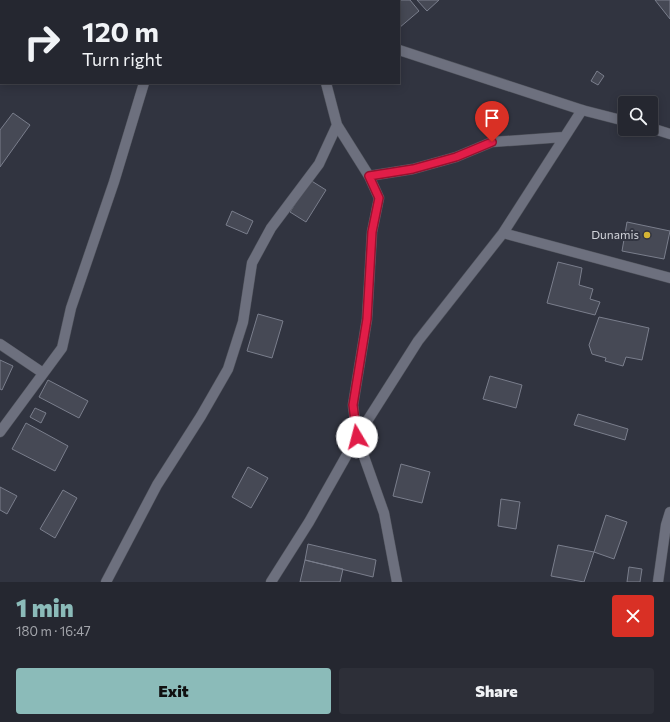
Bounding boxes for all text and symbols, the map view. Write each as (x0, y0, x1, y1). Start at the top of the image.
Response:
text: 120 m (82, 14, 159, 48)
icon: right (16, 16, 68, 68)
text: Turn right (82, 48, 162, 70)
map controls (618, 96, 658, 136)
button: search (618, 96, 658, 136)
pin (475, 101, 509, 142)
icon: arrive (481, 107, 503, 129)
place label: Dunamis (591, 227, 639, 241)
marker: Dunamis (642, 230, 652, 240)
position arrow (336, 416, 378, 458)
text: 1 min (16, 593, 74, 622)
button: close (612, 595, 654, 637)
text: 180 m · 16:47 (16, 623, 91, 639)
button: Exit (16, 668, 331, 714)
button: Share (339, 668, 654, 714)

